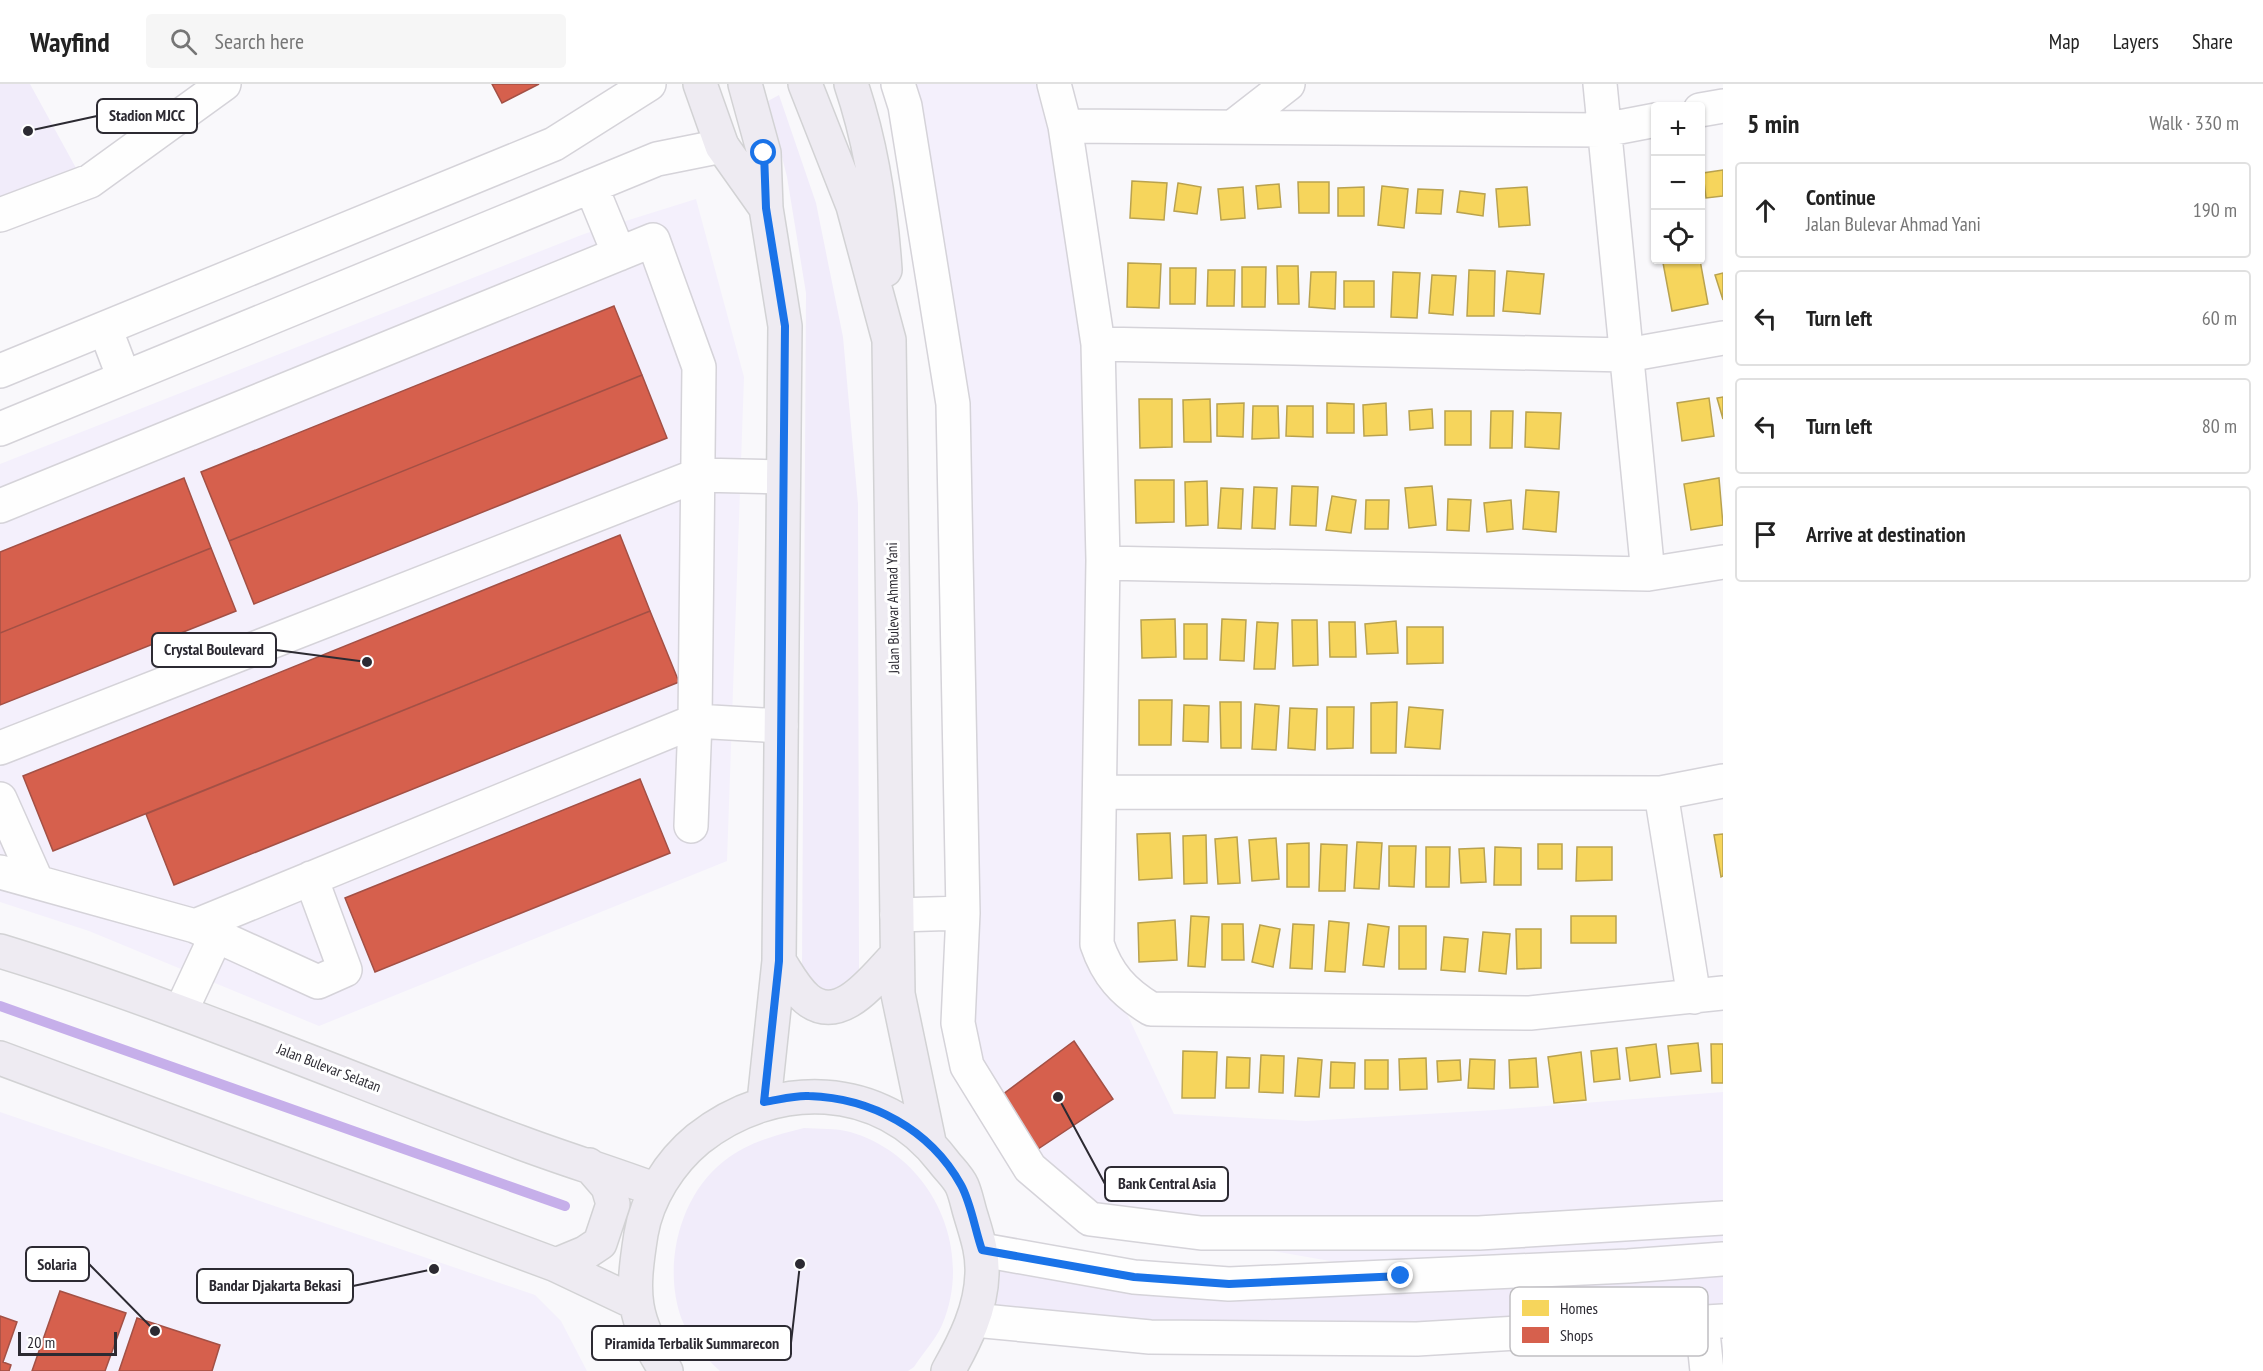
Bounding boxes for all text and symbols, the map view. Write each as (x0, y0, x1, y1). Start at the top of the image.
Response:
search box (146, 14, 566, 68)
text: Wayfind (30, 23, 110, 60)
icon: search (167, 25, 200, 58)
text: Search here (215, 27, 304, 55)
text: Map (2049, 28, 2080, 55)
text: Layers (2113, 28, 2159, 55)
text: Share (2192, 28, 2233, 55)
callout: Stadion MJCC (97, 99, 197, 133)
map controls (1651, 102, 1705, 264)
button: + (1651, 102, 1705, 156)
text: Stadion MJCC (109, 105, 186, 125)
text: 5 min (1747, 107, 1800, 140)
text: Walk · 330 m (2149, 110, 2239, 136)
route start (750, 139, 776, 165)
button: − (1651, 156, 1705, 210)
text: Continue (1806, 183, 1876, 211)
icon: ahead (1749, 194, 1782, 227)
text: 190 m (2193, 197, 2237, 223)
button: locate (1651, 210, 1705, 264)
text: Jalan Bulevar Ahmad Yani (1806, 211, 1981, 237)
icon: left (1749, 302, 1782, 335)
text: Turn left (1806, 304, 1872, 332)
text: 60 m (2202, 305, 2237, 331)
icon: left (1749, 410, 1782, 443)
text: Turn left (1806, 412, 1872, 440)
text: 80 m (2202, 413, 2237, 439)
icon: arrive (1749, 518, 1782, 551)
text: Arrive at destination (1806, 520, 1966, 548)
street label: Jalan Bulevar Ahmad Yani (882, 542, 903, 675)
callout: Crystal Boulevard (152, 633, 276, 667)
text: Crystal Boulevard (164, 639, 264, 659)
street label: Jalan Bulevar Selatan (274, 1039, 384, 1096)
callout: Bank Central Asia (1105, 1167, 1228, 1201)
text: Bank Central Asia (1118, 1173, 1216, 1193)
callout: Solaria (26, 1247, 89, 1281)
text: Solaria (37, 1254, 77, 1274)
route end (1387, 1262, 1413, 1288)
callout: Bandar Djakarta Bekasi (197, 1269, 353, 1303)
text: Bandar Djakarta Bekasi (209, 1275, 341, 1295)
legend (1510, 1287, 1708, 1356)
text: Homes (1560, 1298, 1598, 1318)
text: Shops (1560, 1325, 1593, 1345)
callout: Piramida Terbalik Summarecon (592, 1326, 791, 1360)
scale bar (18, 1329, 117, 1356)
text: 20 m (27, 1332, 55, 1352)
text: Piramida Terbalik Summarecon (605, 1333, 779, 1353)

